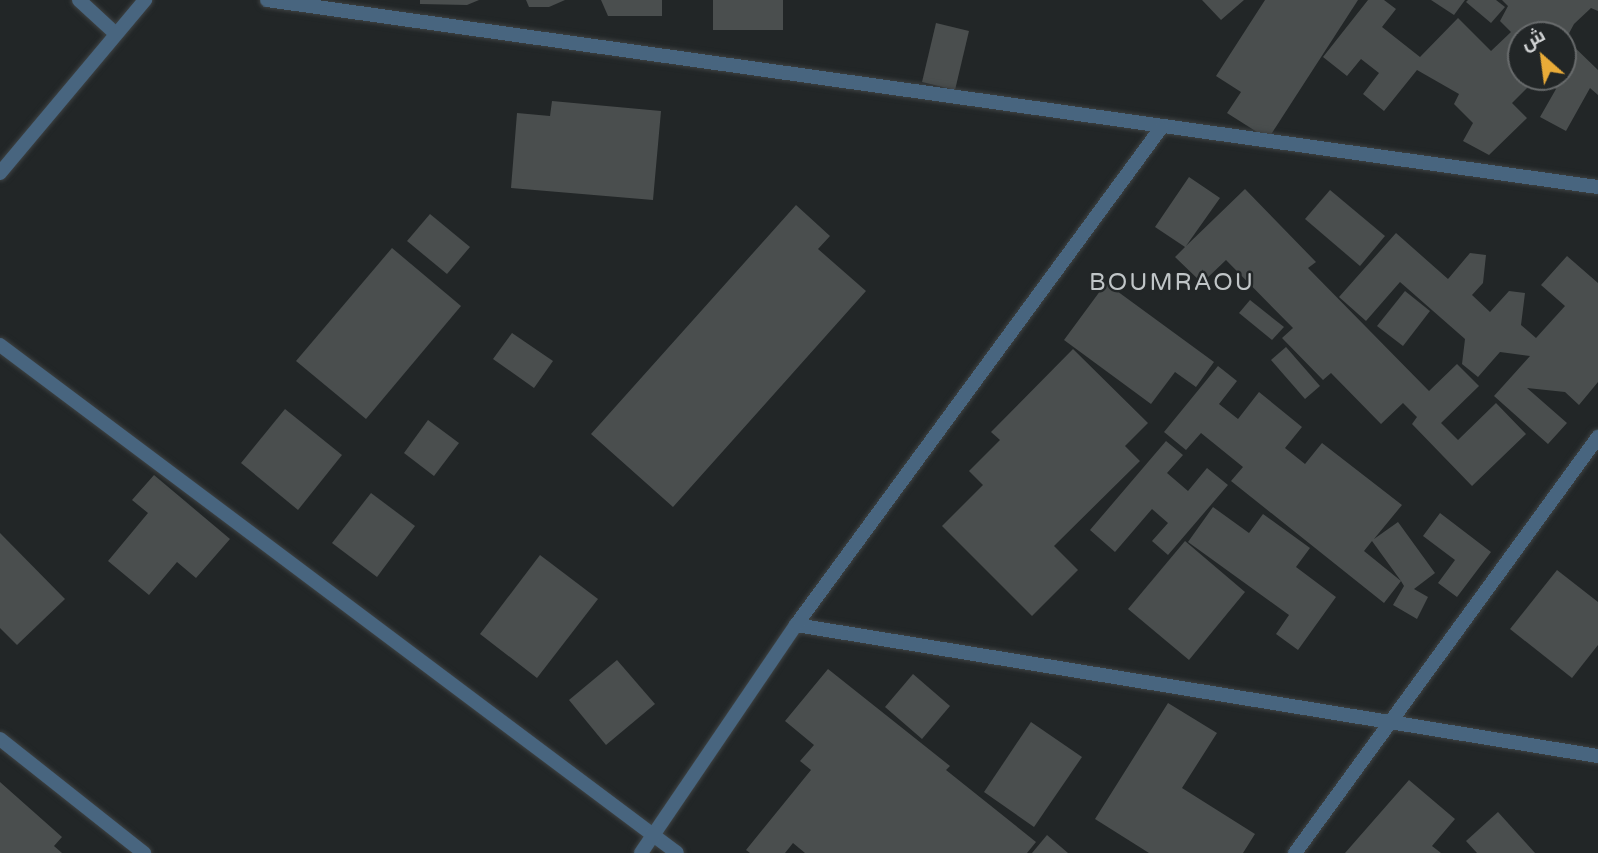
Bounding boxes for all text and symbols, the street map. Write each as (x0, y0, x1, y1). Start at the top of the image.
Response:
north arrow (1507, 21, 1577, 91)
text: ش (1517, 24, 1549, 55)
district label: BOUMRAOU (1090, 269, 1254, 297)

